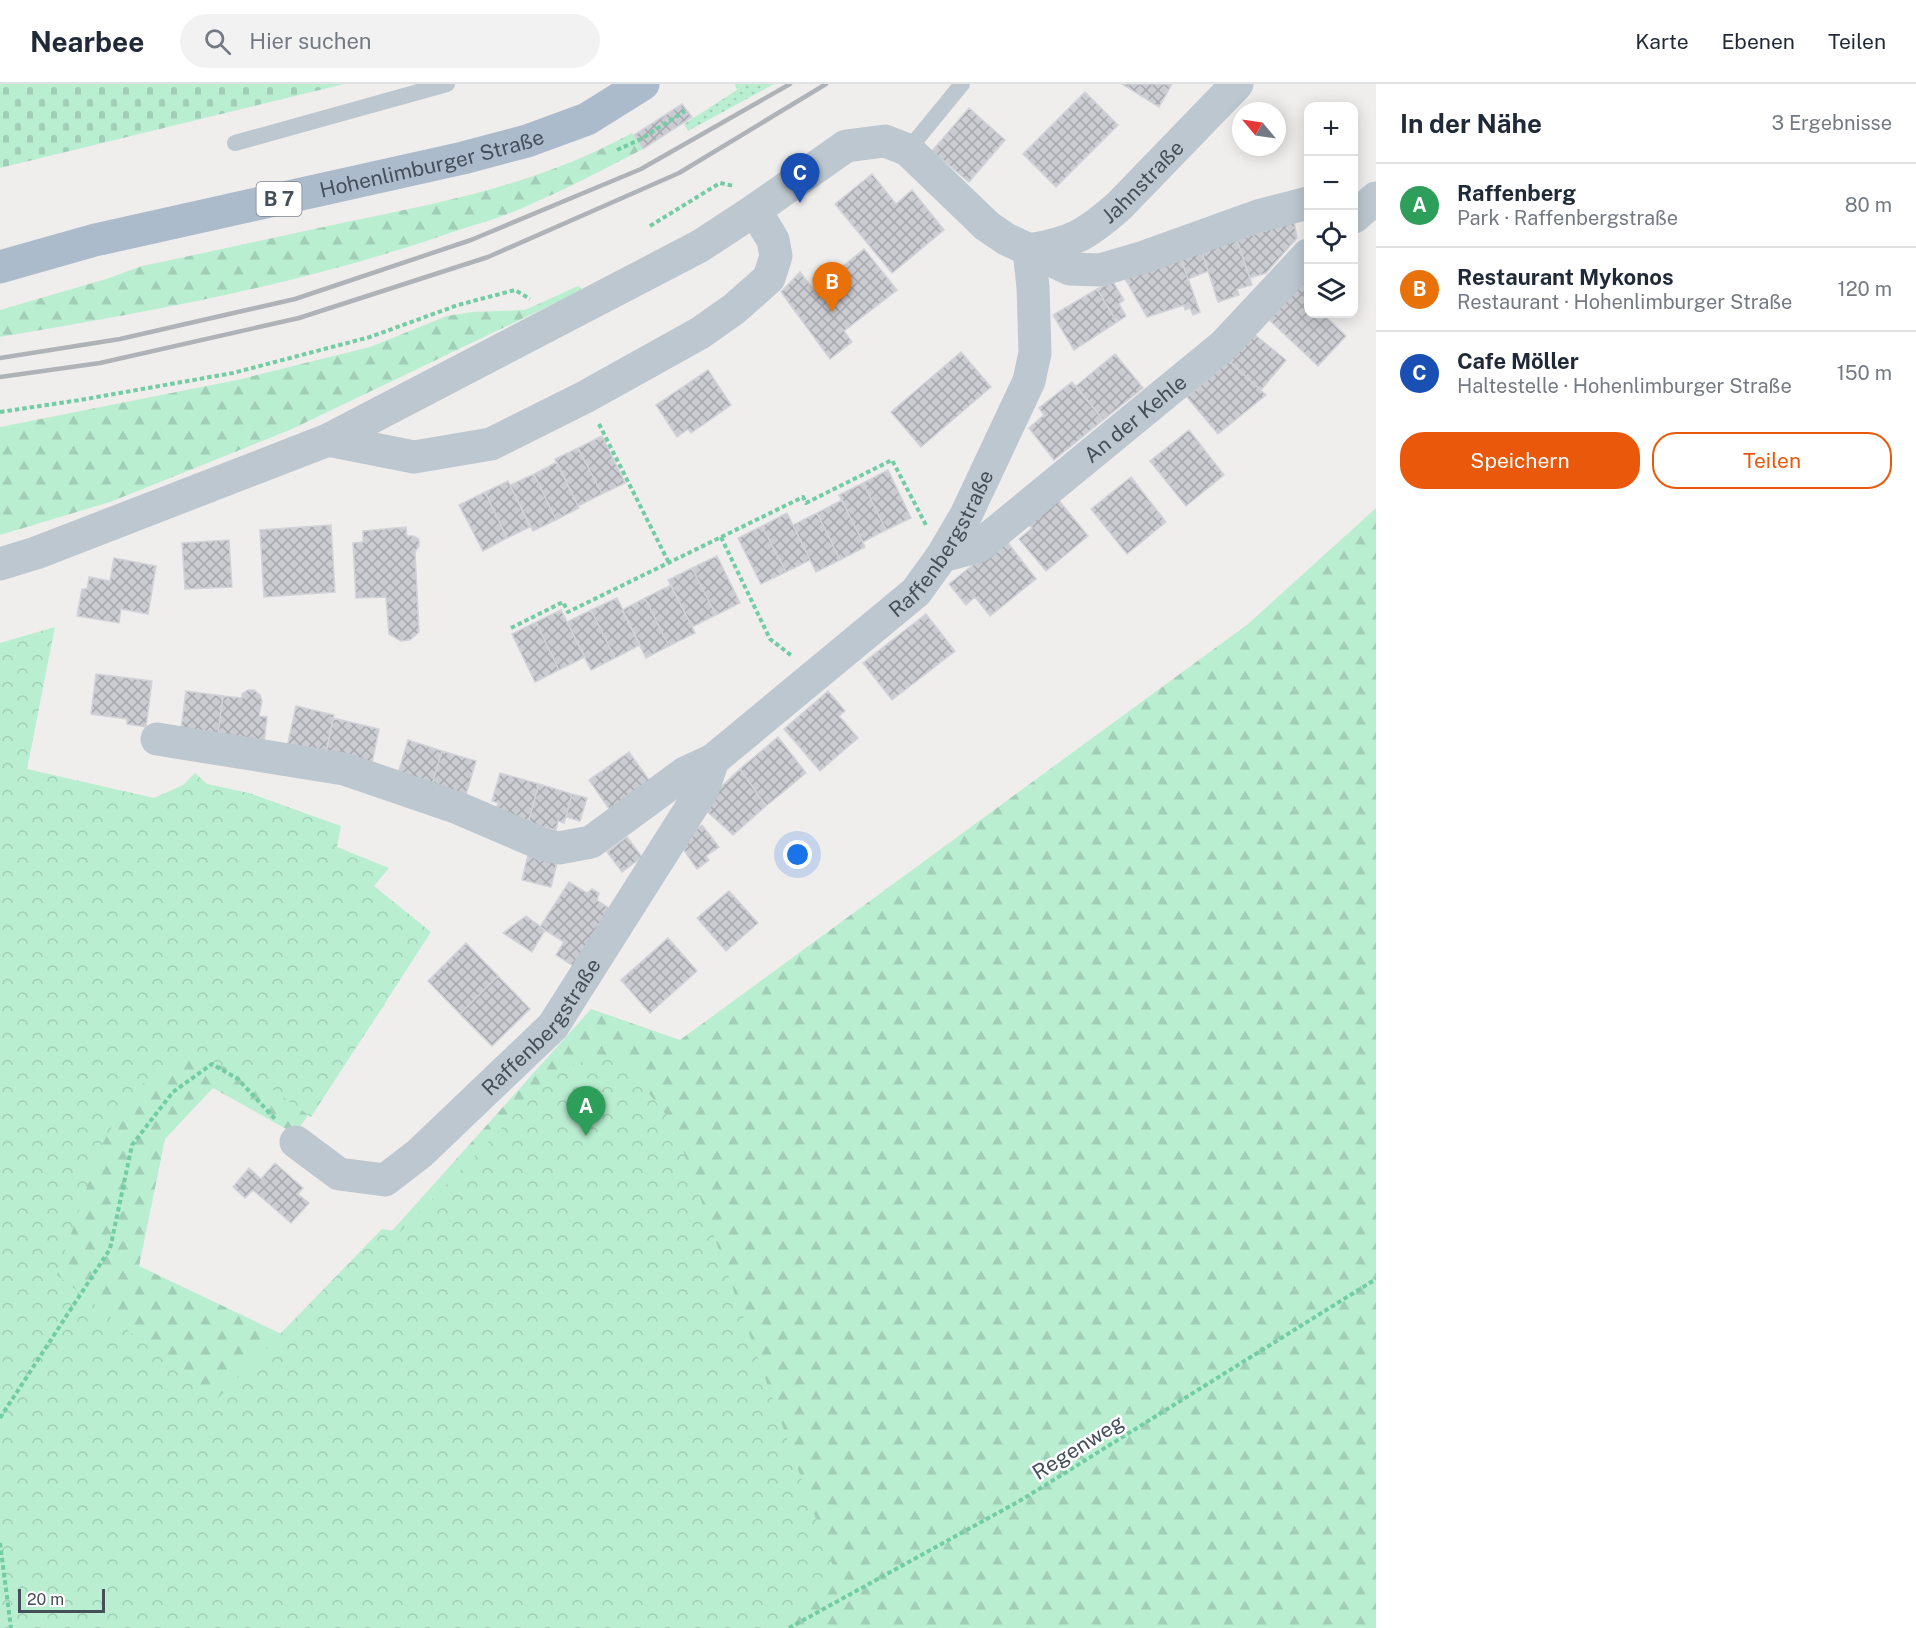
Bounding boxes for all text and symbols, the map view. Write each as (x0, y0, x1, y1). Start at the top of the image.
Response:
search box (180, 14, 600, 68)
text: Nearbee (30, 25, 144, 58)
icon: search (201, 25, 234, 58)
text: Hier suchen (249, 28, 372, 54)
text: Karte (1635, 29, 1689, 54)
text: Ebenen (1722, 29, 1795, 54)
text: Teilen (1828, 29, 1886, 54)
north arrow (1232, 102, 1286, 156)
map controls (1304, 102, 1358, 318)
button: + (1304, 102, 1358, 156)
text: In der Nähe (1400, 108, 1542, 139)
text: 3 Ergebnisse (1771, 111, 1892, 135)
street label: Hohenlimburger Straße (317, 123, 547, 202)
street label: Jahnstraße (1096, 135, 1188, 228)
pin: C (780, 154, 820, 203)
button: − (1304, 156, 1358, 210)
text: Raffenberg (1457, 180, 1576, 206)
road number: B 7 (256, 182, 302, 216)
text: A (1412, 193, 1427, 217)
text: 80 m (1845, 193, 1892, 217)
text: Park · Raffenbergstraße (1457, 206, 1678, 230)
button: locate (1304, 210, 1358, 264)
pin: B (812, 262, 852, 312)
button: layers (1304, 264, 1358, 318)
text: Restaurant Mykonos (1457, 264, 1674, 290)
text: B (1413, 277, 1426, 301)
text: 120 m (1838, 277, 1892, 301)
text: Restaurant · Hohenlimburger Straße (1457, 290, 1792, 314)
text: Cafe Möller (1457, 348, 1579, 374)
text: C (1412, 361, 1427, 385)
text: 150 m (1837, 361, 1892, 385)
street label: An der Kehle (1079, 369, 1191, 467)
text: Haltestelle · Hohenlimburger Straße (1457, 374, 1792, 398)
button: Speichern (1400, 432, 1640, 489)
button: Teilen (1652, 432, 1892, 489)
street label: Raffenbergstraße (883, 466, 998, 622)
your location (783, 840, 812, 869)
street label: Raffenbergstraße (476, 953, 605, 1100)
pin: A (566, 1086, 606, 1136)
street label: Regenweg (1028, 1409, 1128, 1485)
scale bar (18, 1586, 105, 1614)
text: 20 m (27, 1590, 64, 1609)

